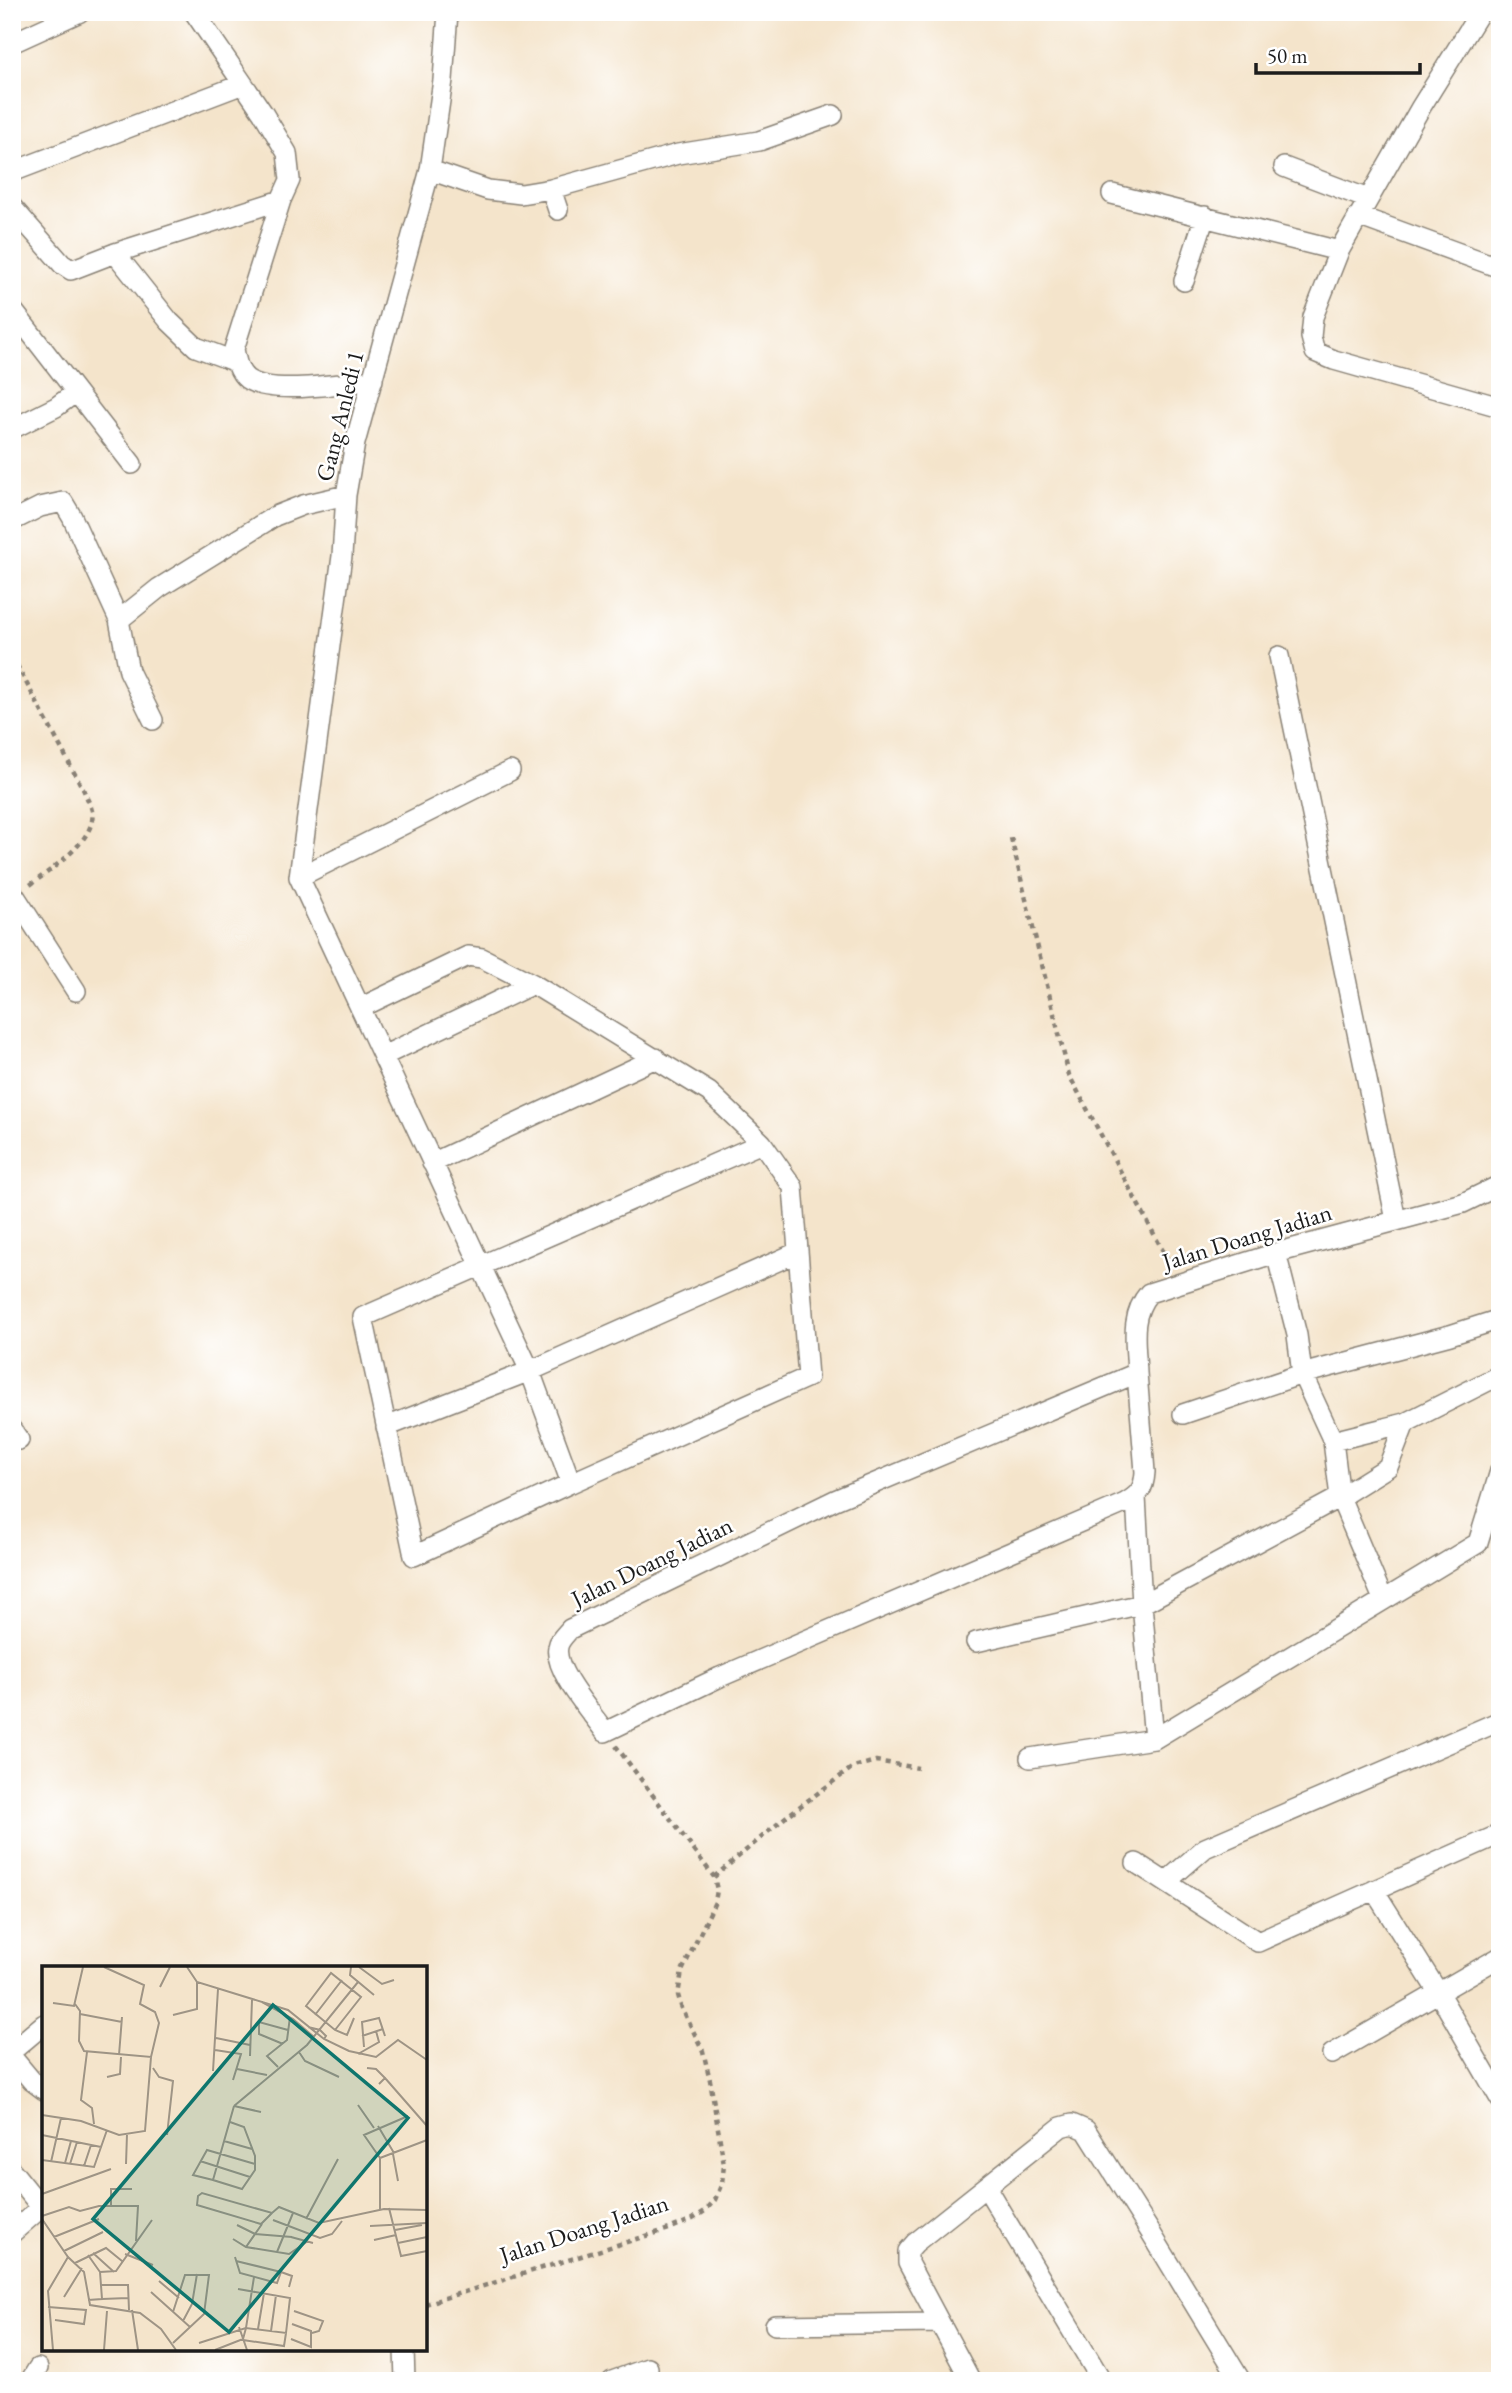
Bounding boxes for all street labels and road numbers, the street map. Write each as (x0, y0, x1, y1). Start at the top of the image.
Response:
street label: Gang Anledi 1 (308, 347, 371, 484)
street label: Jalan Doang Jadian (1156, 1196, 1336, 1278)
street label: Jalan Doang Jadian (564, 1509, 738, 1615)
street label: Jalan Doang Jadian (494, 2187, 672, 2271)

